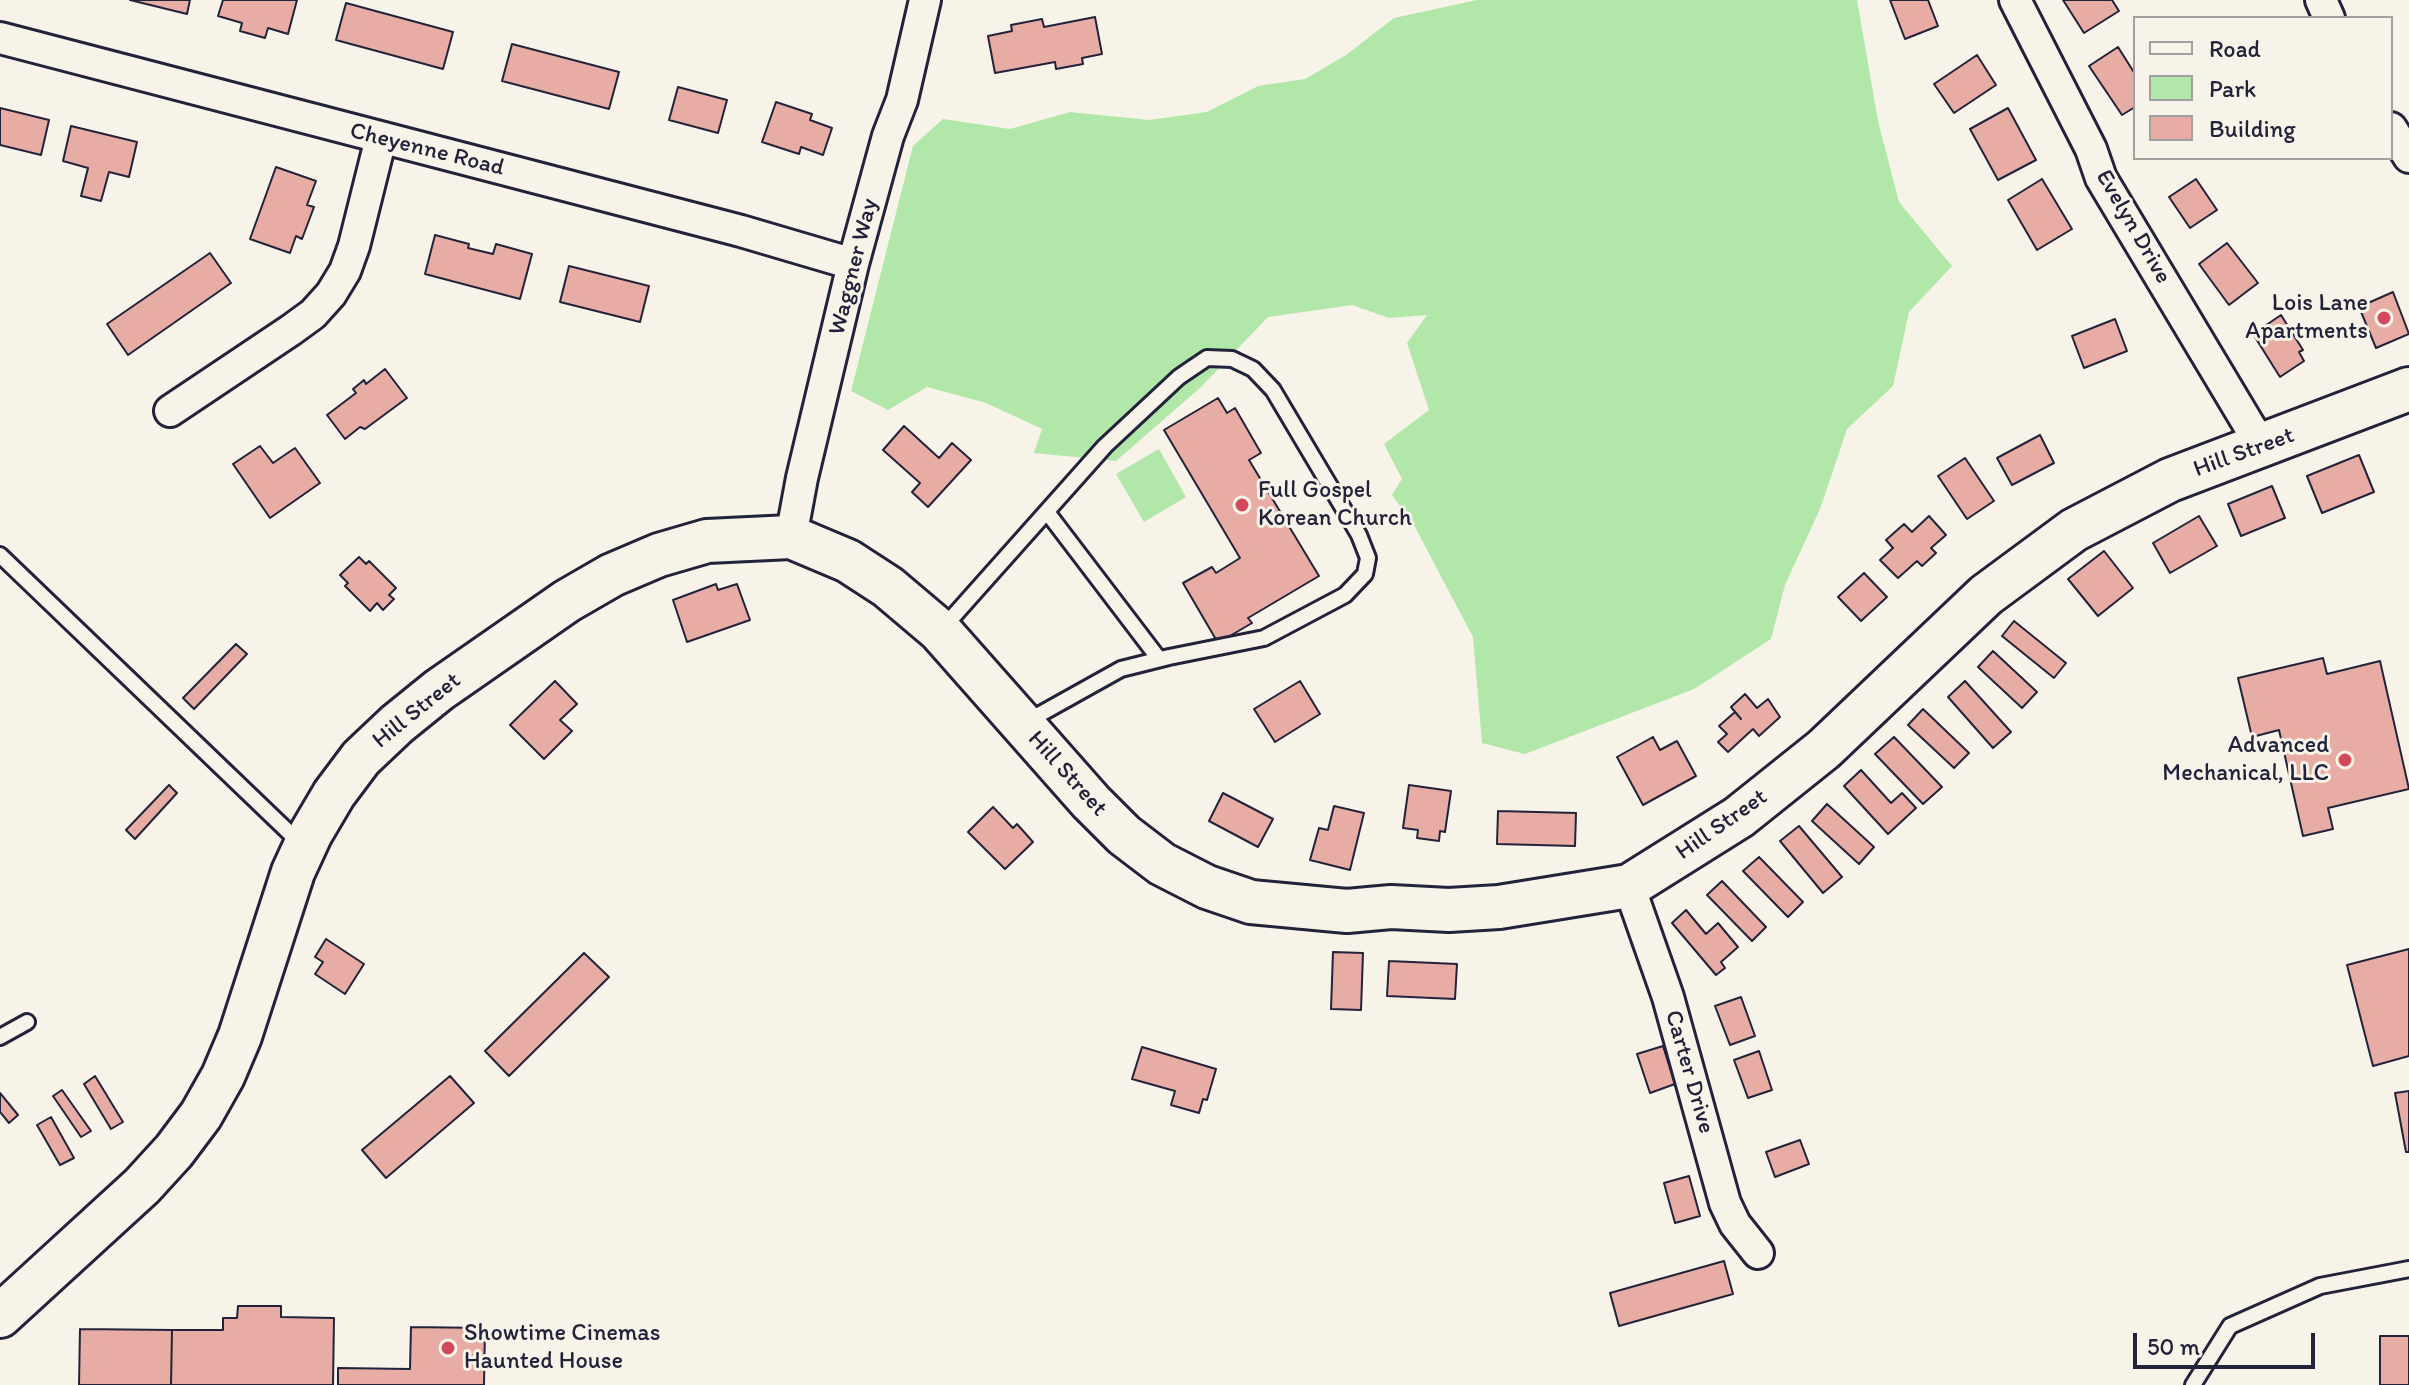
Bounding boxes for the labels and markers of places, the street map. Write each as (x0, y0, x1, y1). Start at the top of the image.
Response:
place label: Lois Lane Apartments (2245, 290, 2368, 346)
marker: Lois Lane Apartments (2375, 309, 2393, 327)
place label: Full Gospel Korean Church (1258, 477, 1412, 533)
marker: Full Gospel Korean Church (1233, 496, 1251, 514)
place label: Advanced Mechanical, LLC (2162, 732, 2329, 788)
marker: Advanced Mechanical, LLC (2336, 751, 2354, 769)
place label: Showtime Cinemas Haunted House (464, 1320, 660, 1376)
marker: Showtime Cinemas Haunted House (439, 1339, 457, 1357)

